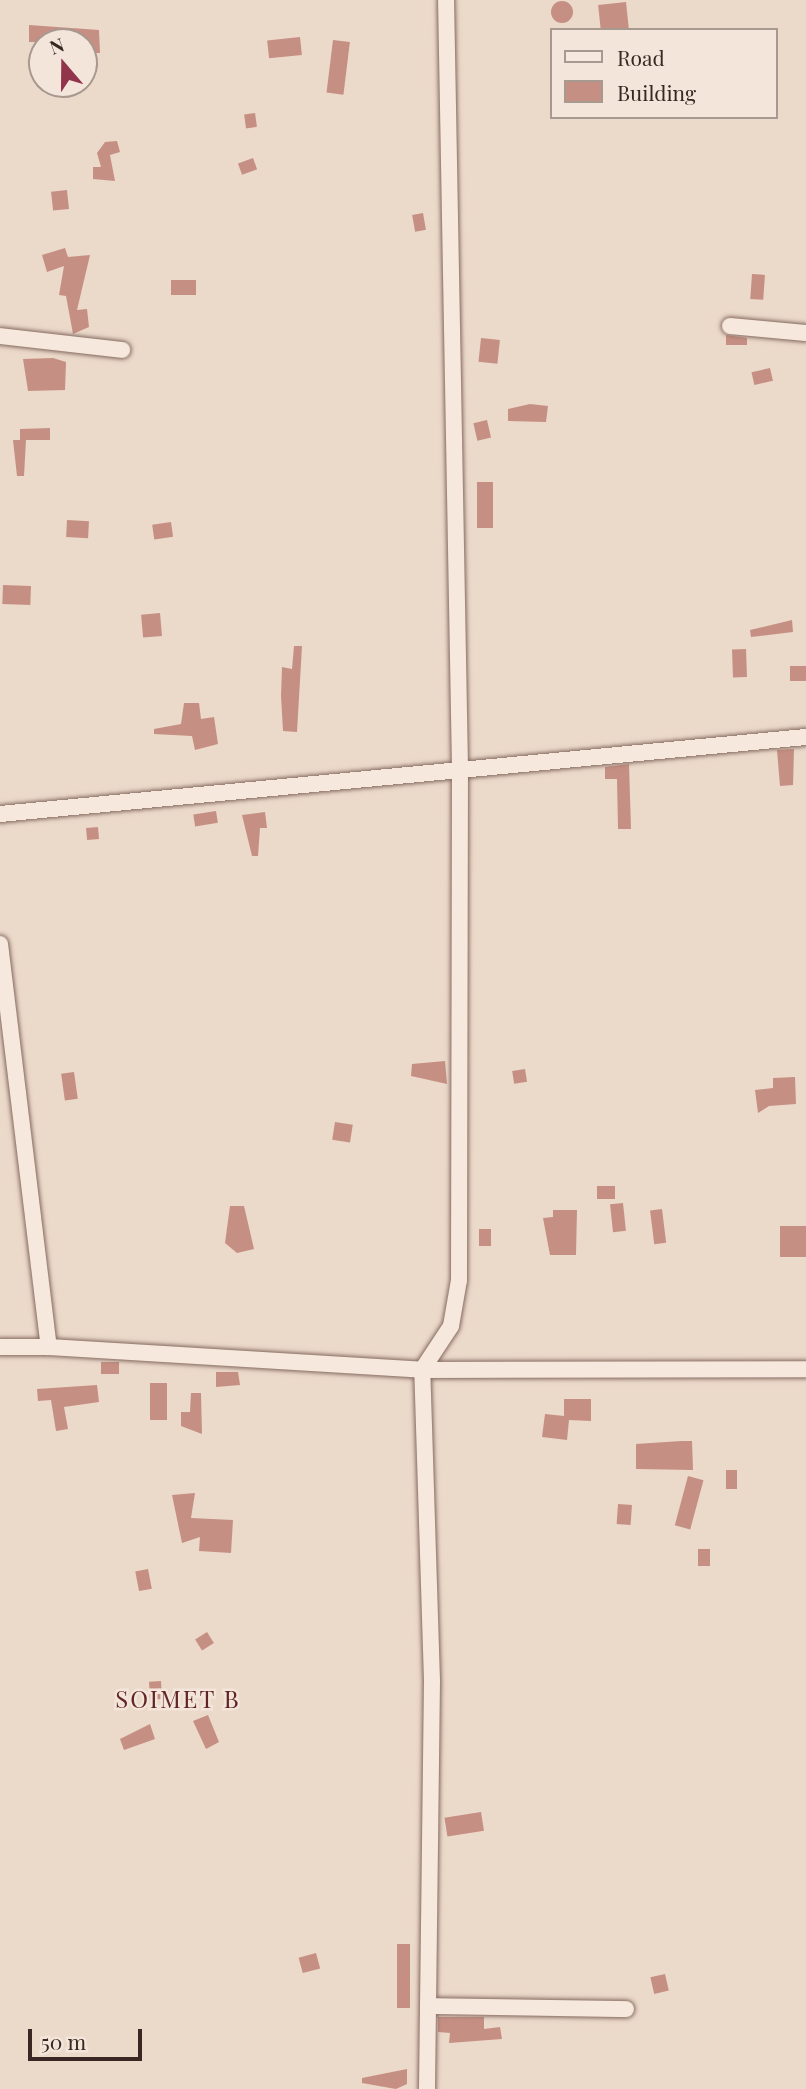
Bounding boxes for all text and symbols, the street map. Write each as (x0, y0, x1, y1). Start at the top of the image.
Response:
north arrow (28, 28, 98, 98)
legend (550, 28, 778, 119)
text: N (46, 31, 67, 60)
text: Road (617, 43, 665, 71)
text: Building (617, 78, 696, 106)
district label: SOIMET B (116, 1685, 240, 1713)
scale bar (32, 2016, 145, 2060)
text: 50 m (41, 2027, 86, 2055)

